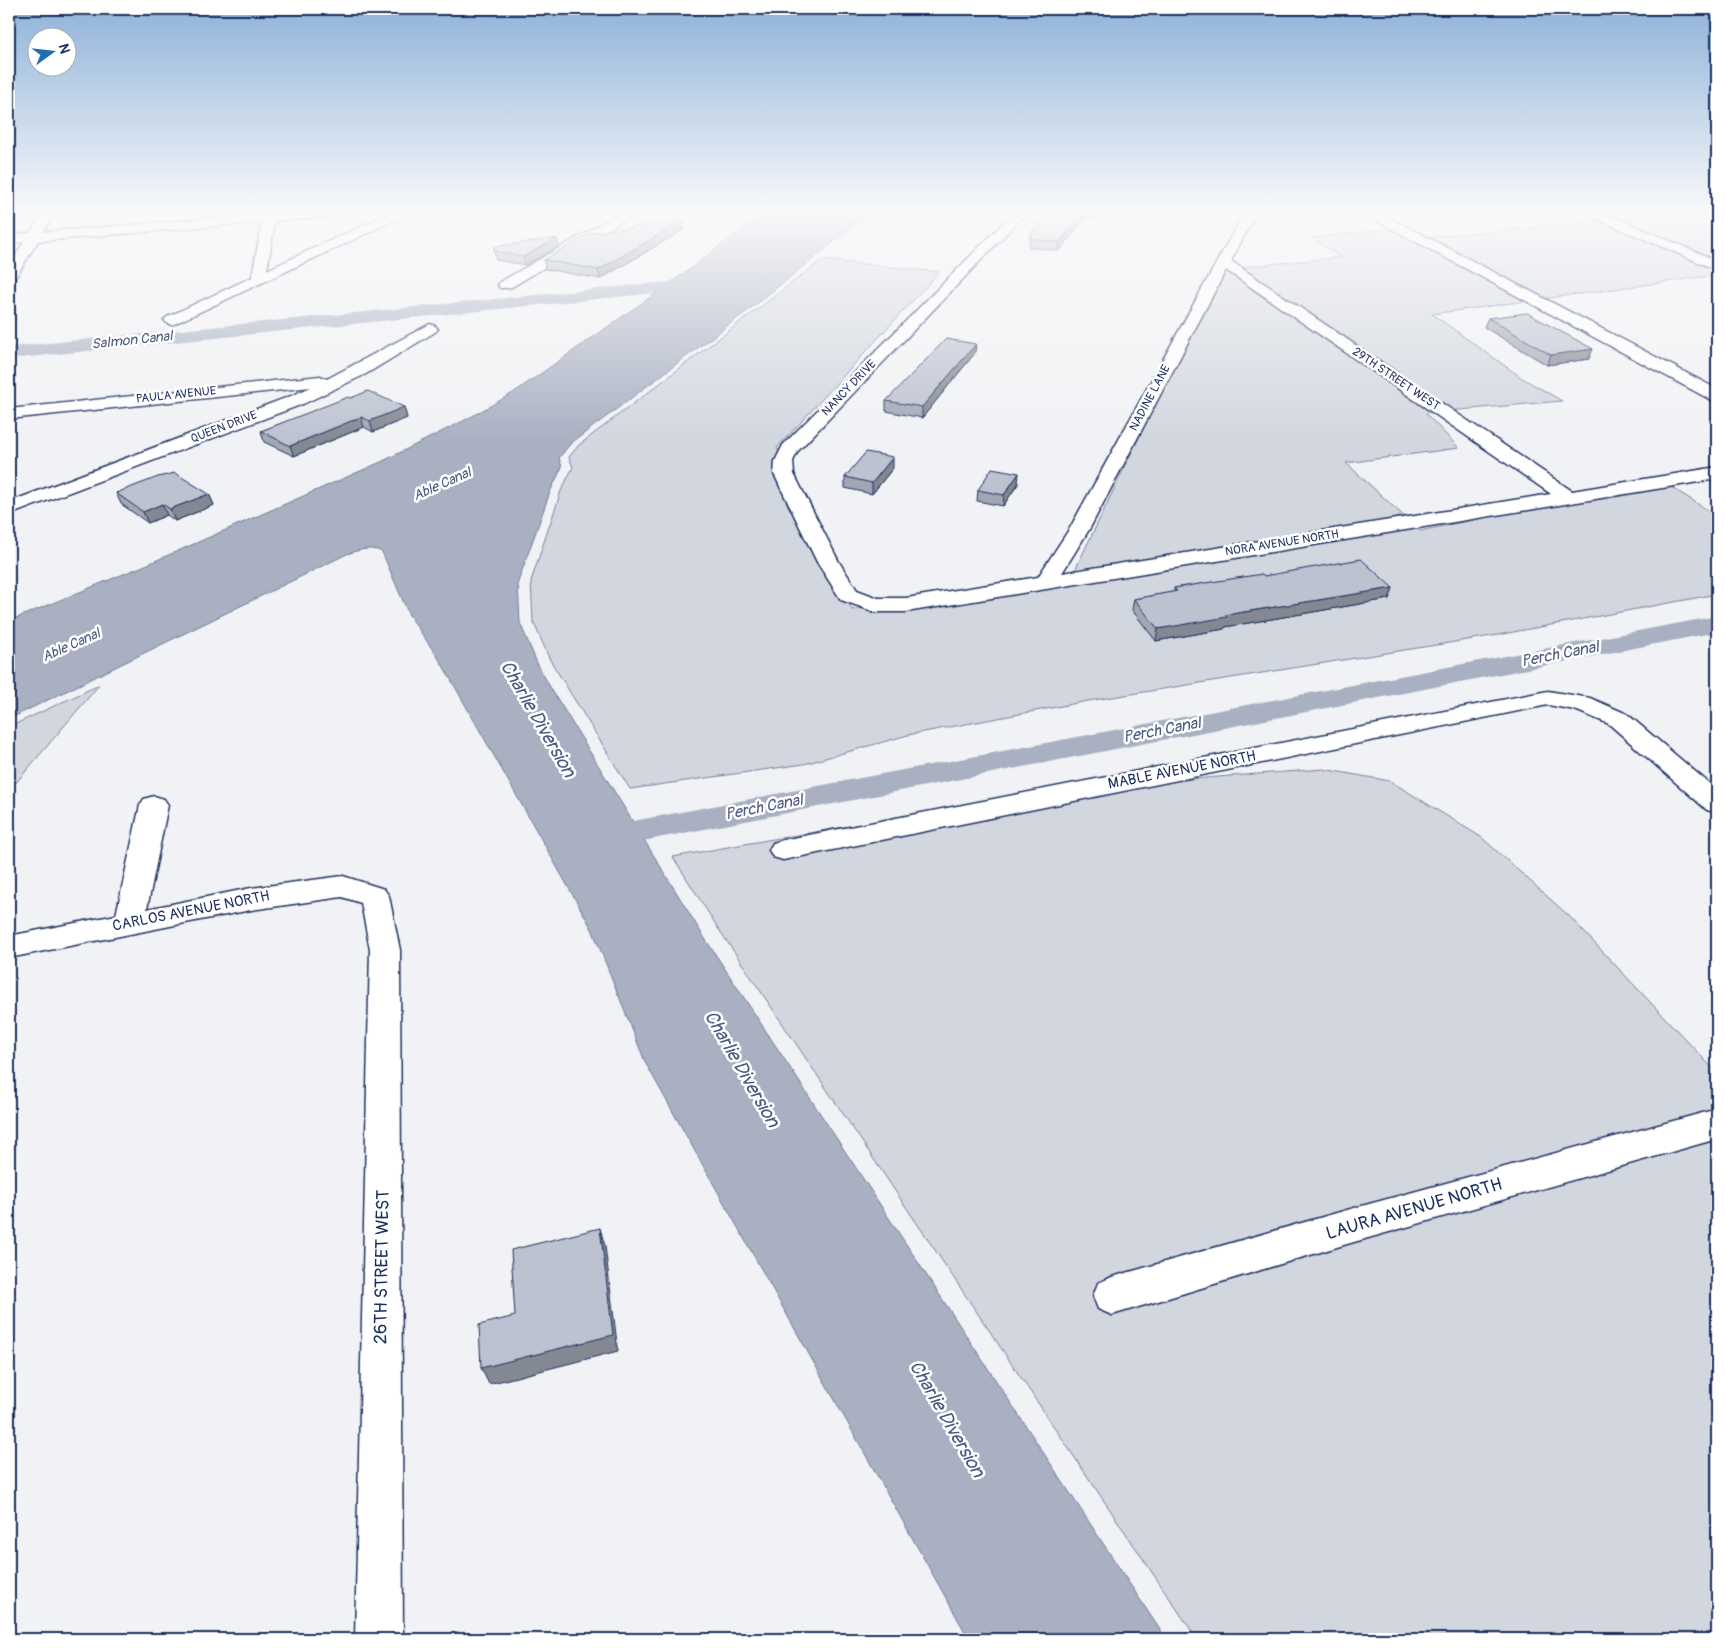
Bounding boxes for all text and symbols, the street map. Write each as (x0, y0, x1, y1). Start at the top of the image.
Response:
north arrow (28, 28, 78, 78)
text: N (55, 42, 74, 56)
water label: Salmon Canal (91, 327, 175, 353)
street label: 29TH STREET WEST (1349, 344, 1443, 414)
street label: NANCY DRIVE (818, 357, 880, 419)
street label: NADINE LANE (1126, 362, 1174, 434)
street label: PAULA AVENUE (135, 383, 217, 407)
street label: QUEEN DRIVE (189, 407, 259, 447)
water label: Able Canal (410, 463, 475, 504)
street label: NORA AVENUE NORTH (1224, 527, 1340, 559)
water label: Able Canal (39, 624, 104, 665)
water label: Perch Canal (1519, 636, 1603, 671)
water label: Charlie Diversion (495, 656, 582, 783)
water label: Perch Canal (1121, 712, 1205, 747)
street label: MABLE AVENUE NORTH (1106, 746, 1258, 794)
water label: Perch Canal (723, 789, 807, 824)
street label: CARLOS AVENUE NORTH (111, 886, 271, 936)
water label: Charlie Diversion (699, 1006, 786, 1133)
street label: LAURA AVENUE NORTH (1323, 1173, 1505, 1245)
street label: 26TH STREET WEST (369, 1190, 395, 1344)
water label: Charlie Diversion (904, 1356, 991, 1483)

